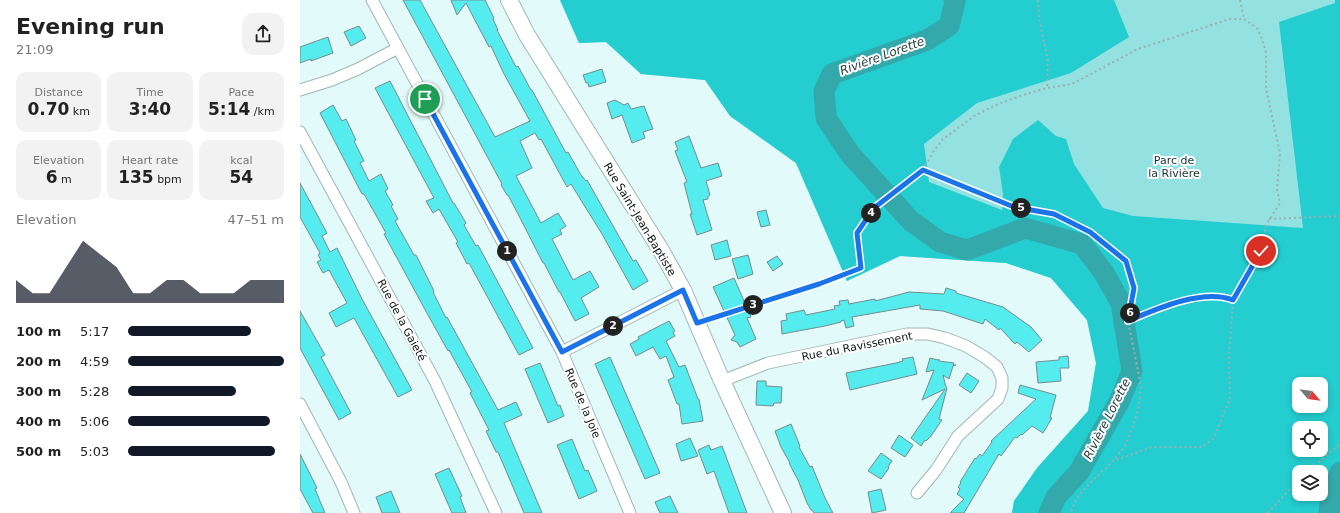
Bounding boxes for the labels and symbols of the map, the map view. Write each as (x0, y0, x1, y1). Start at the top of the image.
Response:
water label: Rivière Lorette (838, 34, 926, 78)
pin (408, 82, 442, 116)
park label: Parc de la Rivière (1148, 154, 1200, 180)
street label: Rue Saint-Jean-Baptiste (601, 160, 679, 278)
pin: 5 (1011, 198, 1031, 218)
pin: 4 (861, 203, 881, 223)
pin (1244, 234, 1278, 268)
pin: 1 (497, 241, 517, 261)
street label: Rue de la Gaieté (374, 277, 429, 364)
pin: 3 (743, 295, 763, 315)
pin: 6 (1120, 303, 1140, 323)
pin: 2 (603, 316, 623, 336)
street label: Rue du Ravissement (801, 329, 914, 364)
street label: Rue de la Joie (562, 366, 603, 440)
water label: Rivière Lorette (1081, 376, 1133, 462)
north arrow (1292, 377, 1328, 413)

